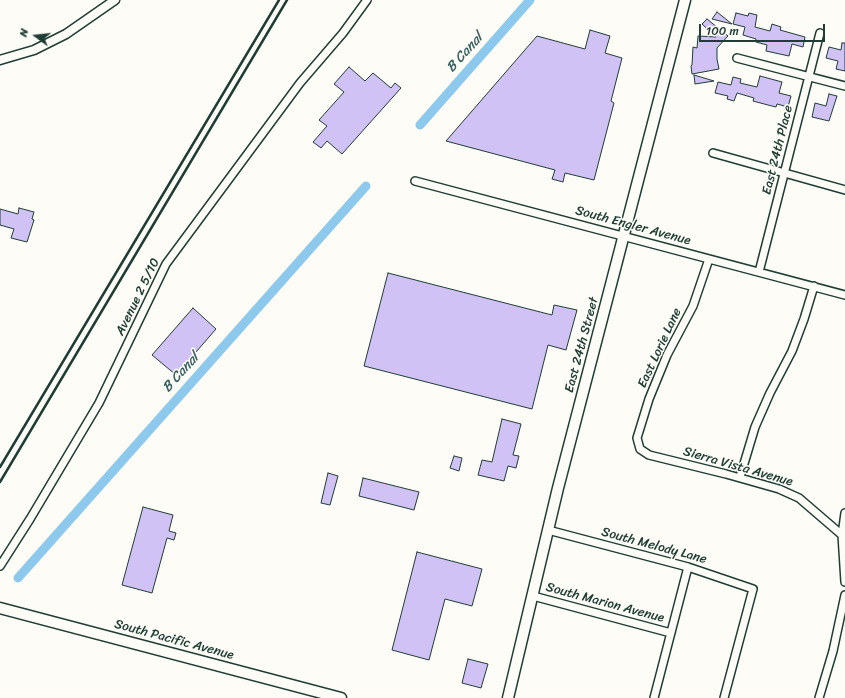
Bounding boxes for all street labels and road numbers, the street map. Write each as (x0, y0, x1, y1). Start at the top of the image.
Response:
street label: East 24th Place (759, 104, 797, 196)
street label: South Engler Avenue (574, 203, 692, 249)
street label: Avenue 2 5/10 (113, 256, 163, 338)
street label: East 24th Street (562, 296, 602, 394)
street label: East Lorie Lane (635, 306, 685, 390)
street label: Sierra Vista Avenue (681, 444, 795, 490)
street label: South Melody Lane (600, 524, 708, 568)
street label: South Marion Avenue (544, 580, 666, 626)
street label: South Pacific Avenue (113, 617, 235, 663)

